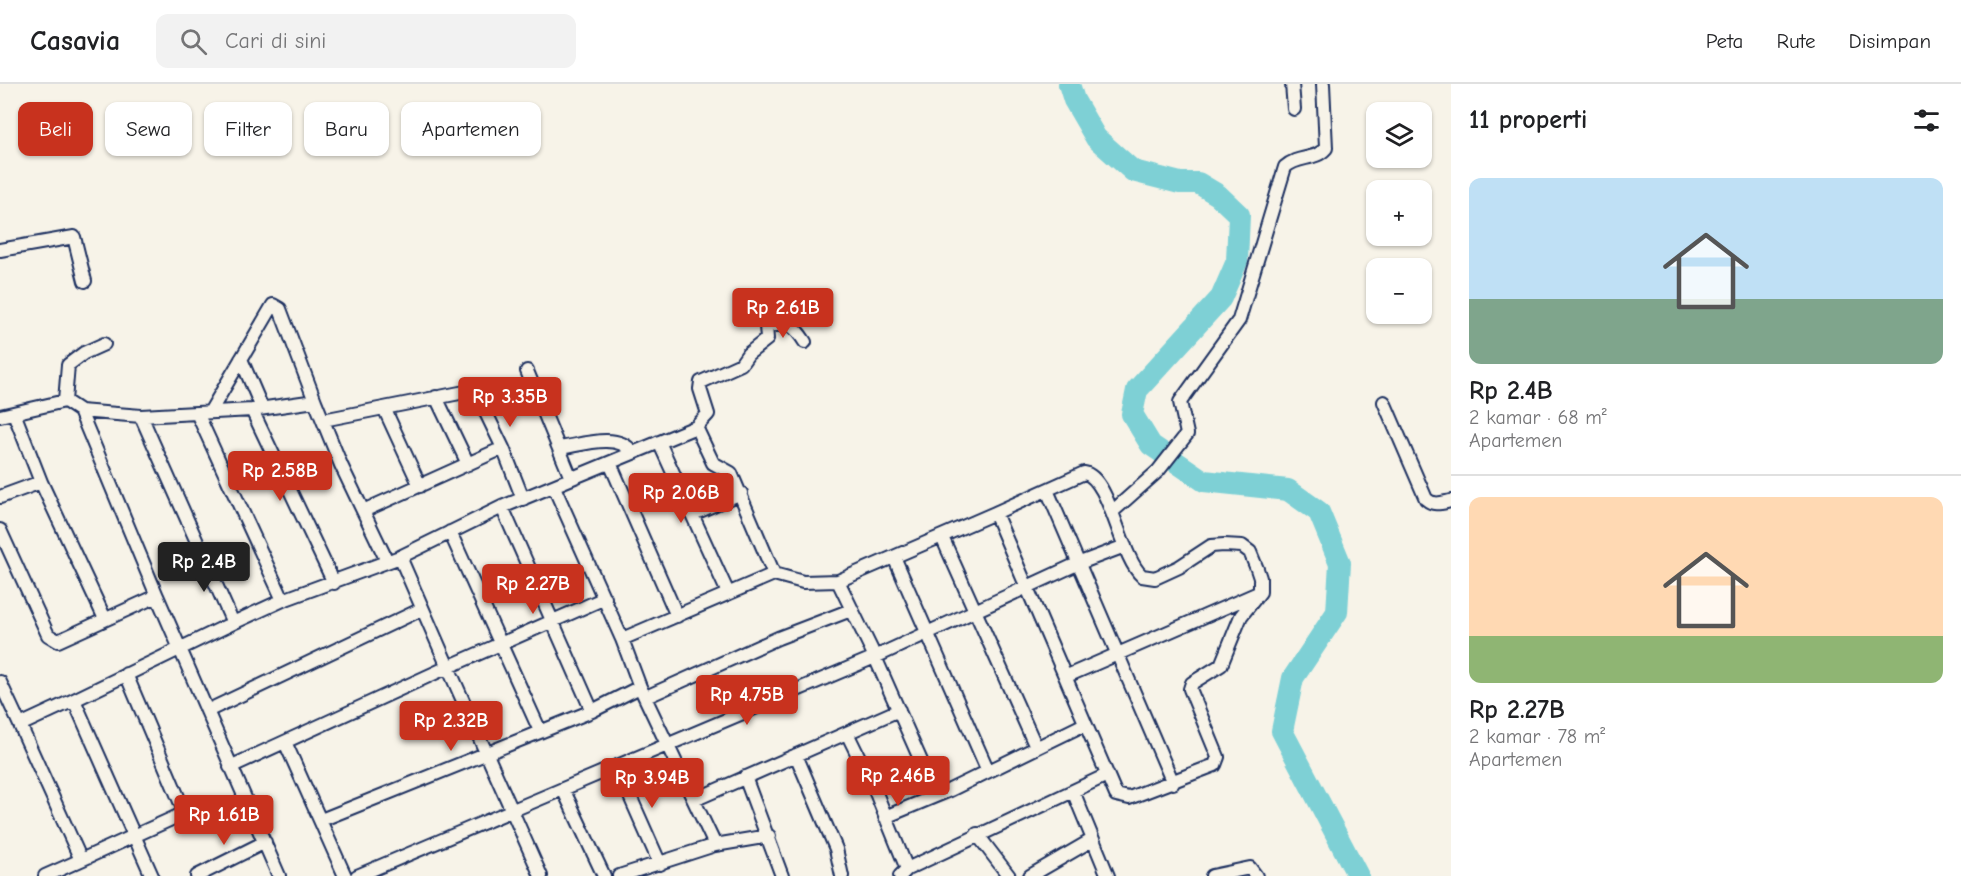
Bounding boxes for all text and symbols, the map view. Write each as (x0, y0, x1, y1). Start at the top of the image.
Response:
search box (156, 14, 576, 68)
text: Casavia (30, 25, 120, 57)
icon: search (177, 25, 210, 58)
text: Cari di sini (225, 28, 326, 54)
text: Peta (1706, 29, 1743, 53)
text: Rute (1776, 29, 1816, 53)
text: Disimpan (1849, 29, 1931, 53)
chip: Beli (18, 102, 93, 156)
chip: Sewa (105, 102, 192, 156)
chip: Filter (204, 102, 292, 156)
chip: Baru (304, 102, 389, 156)
chip: Apartemen (401, 102, 541, 156)
map controls (1366, 102, 1432, 324)
button: layers (1366, 102, 1432, 168)
icon: filters (1910, 104, 1943, 137)
text: 11 properti (1469, 105, 1587, 135)
button: + (1366, 180, 1432, 246)
icon: home (1652, 217, 1760, 325)
button: − (1366, 258, 1432, 324)
pin: Rp 2.61B (721, 288, 845, 339)
text: Rp 2.61B (746, 296, 820, 319)
text: Rp 2.4B (1469, 376, 1553, 406)
pin: Rp 3.35B (448, 377, 572, 428)
text: Rp 3.35B (472, 385, 548, 408)
text: 2 kamar · 68 m² (1469, 406, 1607, 429)
text: Apartemen (1469, 429, 1562, 452)
pin: Rp 2.58B (218, 451, 342, 502)
text: Rp 2.58B (242, 459, 318, 482)
pin: Rp 2.06B (619, 473, 743, 524)
text: Rp 2.06B (643, 481, 719, 504)
icon: home (1652, 536, 1760, 644)
pin: Rp 2.4B (149, 542, 259, 593)
text: Rp 2.4B (172, 550, 236, 573)
pin: Rp 2.27B (471, 564, 595, 615)
text: Rp 2.27B (496, 572, 570, 595)
pin: Rp 4.75B (685, 675, 809, 726)
text: Rp 4.75B (710, 683, 784, 706)
text: Rp 2.27B (1469, 695, 1565, 725)
pin: Rp 2.32B (389, 701, 513, 752)
text: Rp 2.32B (414, 709, 488, 732)
text: 2 kamar · 78 m² (1469, 725, 1605, 748)
text: Apartemen (1469, 748, 1562, 771)
pin: Rp 2.46B (836, 756, 960, 807)
pin: Rp 3.94B (590, 758, 714, 809)
text: Rp 2.46B (861, 764, 935, 787)
text: Rp 3.94B (615, 766, 689, 789)
pin: Rp 1.61B (162, 795, 286, 846)
text: Rp 1.61B (188, 803, 260, 826)

